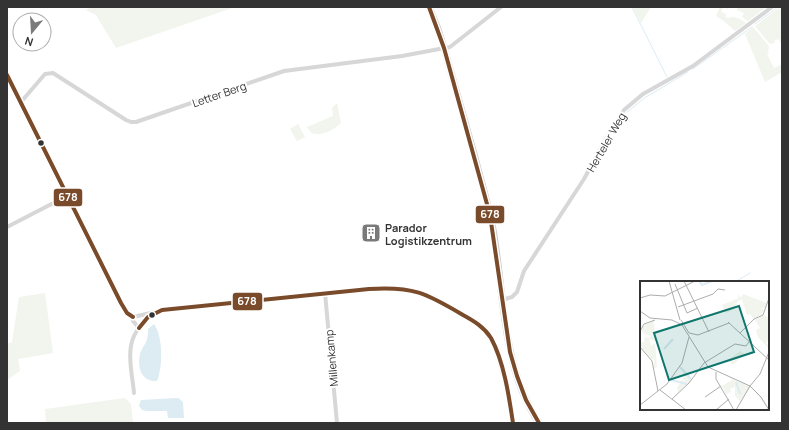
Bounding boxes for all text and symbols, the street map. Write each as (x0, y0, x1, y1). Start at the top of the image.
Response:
north arrow (12, 12, 52, 52)
text: N (23, 34, 35, 50)
street label: Letter Berg (190, 78, 248, 110)
street label: Herteler Weg (583, 110, 629, 174)
unlabelled marker (36, 138, 46, 148)
line badge: 678 (53, 188, 83, 207)
text: 678 (58, 189, 78, 204)
line badge: 678 (475, 205, 505, 224)
text: 678 (480, 206, 500, 221)
place label: Parador Logistikzentrum (385, 220, 472, 248)
building icon: Parador Logistikzentrum (360, 222, 382, 244)
inset map (640, 281, 769, 410)
line badge: 678 (232, 292, 263, 311)
text: 678 (237, 293, 257, 308)
unlabelled marker (147, 310, 157, 320)
street label: Millenkamp (321, 328, 341, 387)

